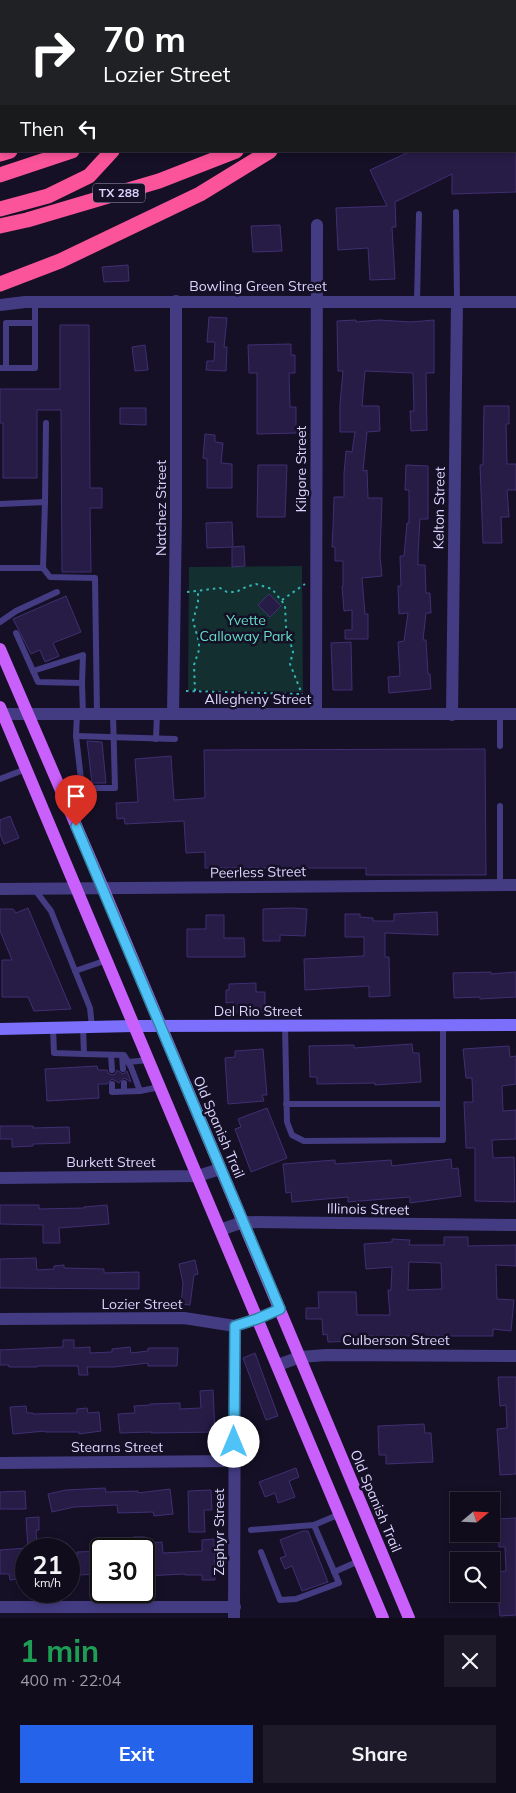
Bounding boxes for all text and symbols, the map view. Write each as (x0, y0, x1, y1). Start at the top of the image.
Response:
text: 70 m (103, 17, 186, 61)
icon: right (20, 20, 85, 85)
text: Lozier Street (103, 60, 231, 88)
icon: left (74, 115, 102, 143)
text: Then (20, 117, 64, 141)
road number: TX 288 (93, 184, 145, 202)
street label: Bowling Green Street (189, 277, 327, 295)
street label: Kilgore Street (292, 425, 310, 512)
street label: Natchez Street (152, 460, 170, 556)
street label: Kelton Street (429, 466, 449, 550)
park label: Yvette Calloway Park (199, 611, 293, 645)
street label: Allegheny Street (205, 690, 311, 708)
pin (55, 775, 97, 826)
icon: arrive (62, 782, 90, 810)
street label: Peerless Street (210, 862, 306, 882)
street label: Del Rio Street (214, 1002, 302, 1020)
street label: Old Spanish Trail (189, 1073, 249, 1181)
street label: Burkett Street (66, 1153, 156, 1171)
street label: Illinois Street (327, 1199, 409, 1219)
street label: Lozier Street (101, 1295, 183, 1313)
street label: Culberson Street (342, 1331, 450, 1349)
position arrow (207, 1415, 259, 1467)
street label: Stearns Street (71, 1438, 163, 1456)
street label: Old Spanish Trail (346, 1447, 406, 1555)
street label: Zephyr Street (210, 1488, 228, 1576)
north arrow (450, 1492, 500, 1542)
map controls (450, 1492, 500, 1602)
speed limit sign: 30 (90, 1538, 155, 1603)
text: 21 (32, 1549, 63, 1580)
button: search (450, 1552, 500, 1602)
text: km/h (34, 1575, 61, 1590)
text: 1 min (20, 1632, 99, 1670)
button: close (444, 1635, 496, 1687)
text: 400 m · 22:04 (20, 1670, 121, 1690)
button: Exit (20, 1725, 253, 1783)
button: Share (263, 1725, 496, 1783)

